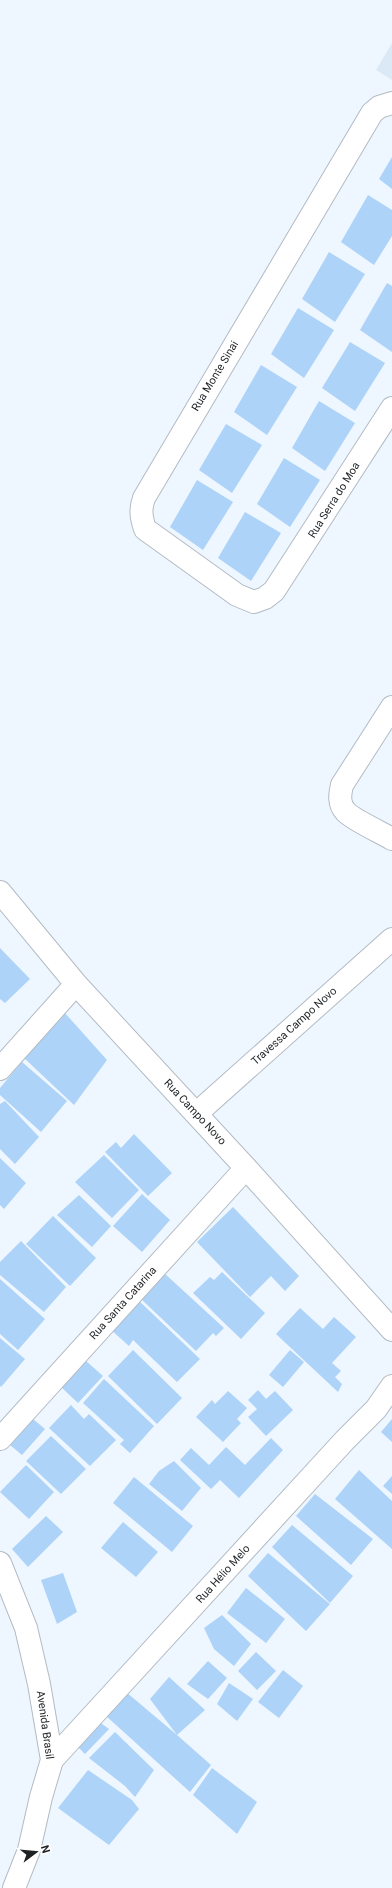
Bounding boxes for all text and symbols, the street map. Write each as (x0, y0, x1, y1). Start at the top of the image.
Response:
street label: Rua Monte Sinai (189, 339, 241, 413)
street label: Rua Serra do Moa (305, 460, 363, 540)
street label: Travessa Campo Novo (249, 984, 339, 1068)
street label: Rua Campo Novo (161, 1076, 229, 1148)
street label: Rua Santa Catarina (87, 1264, 159, 1342)
street label: Rua Hélio Melo (193, 1542, 253, 1606)
street label: Avenida Brasil (34, 1690, 56, 1760)
north arrow (16, 1832, 56, 1872)
text: N (38, 1844, 53, 1855)

